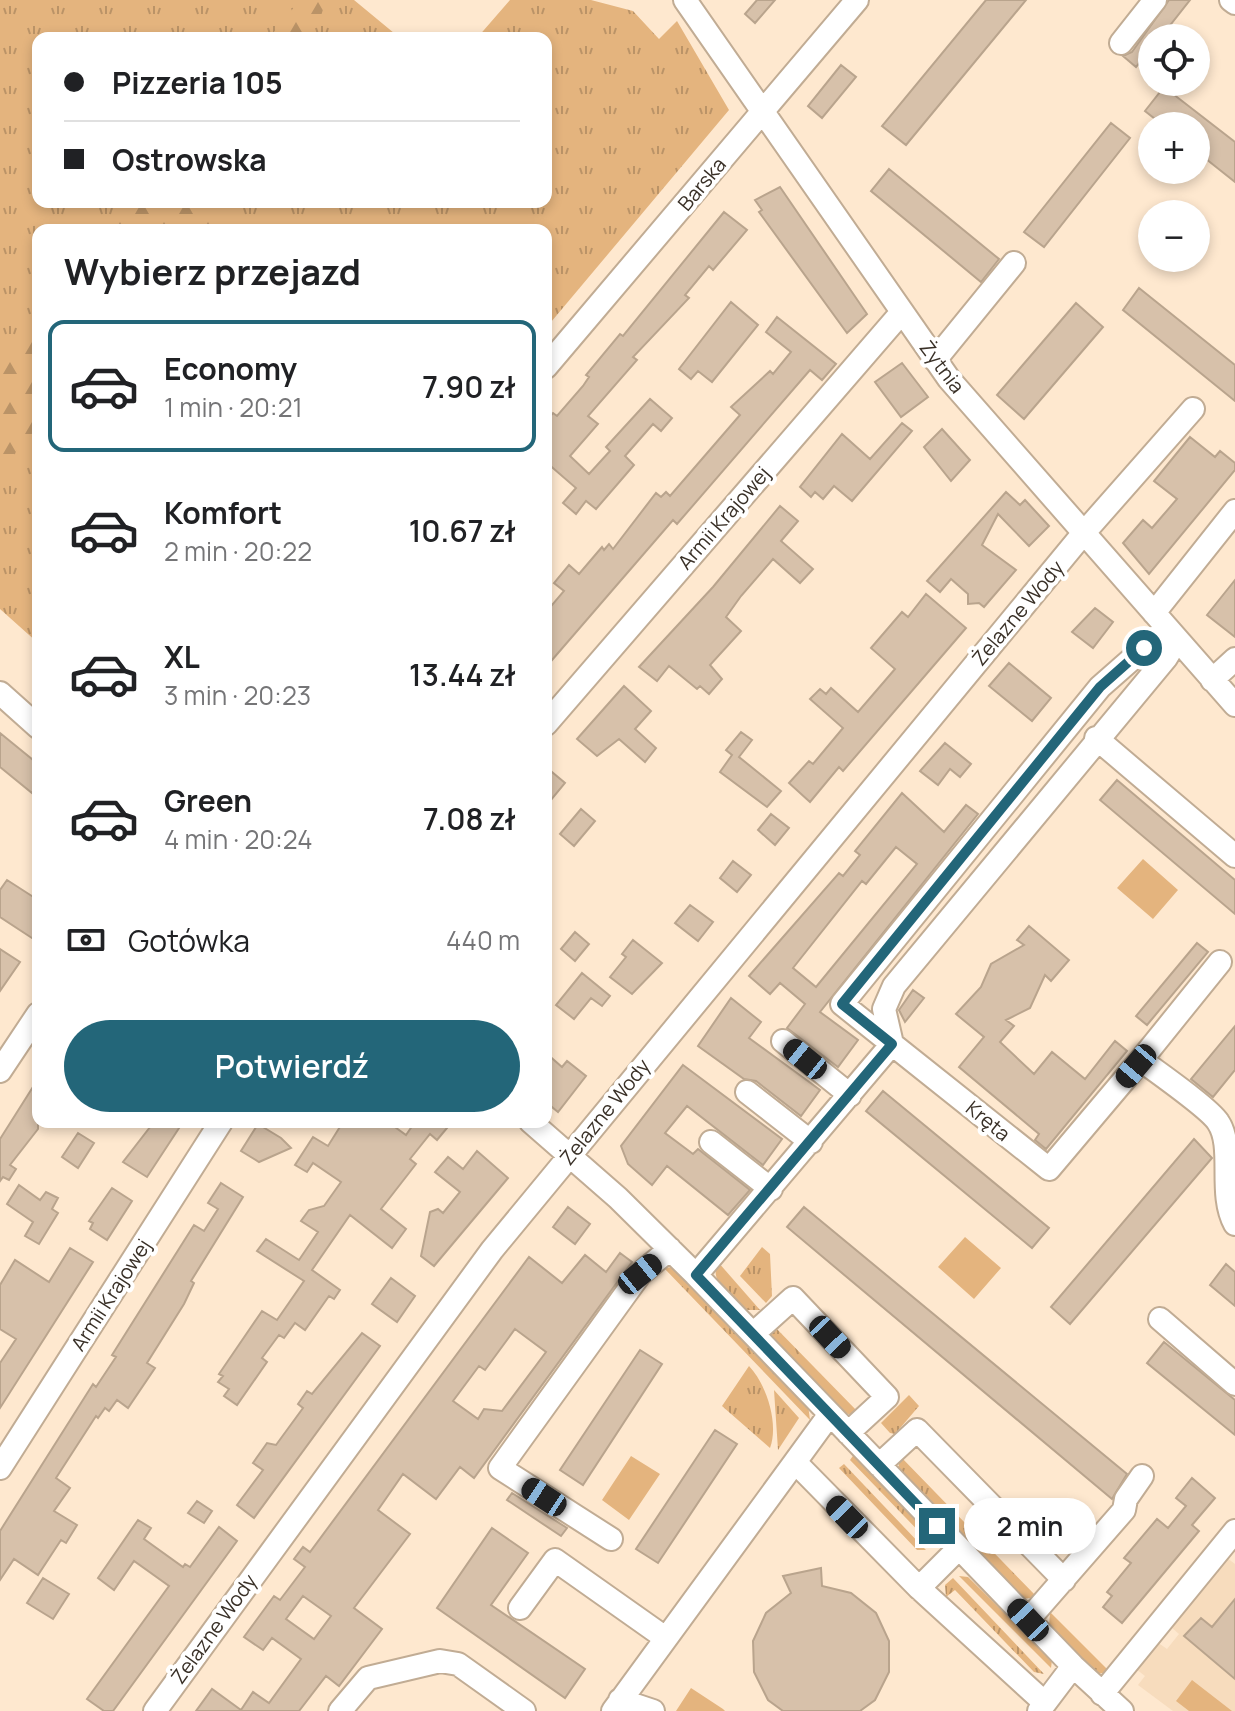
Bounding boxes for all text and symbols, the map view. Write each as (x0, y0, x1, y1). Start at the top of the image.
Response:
map controls (1138, 24, 1210, 272)
button: locate (1138, 24, 1210, 96)
text: Pizzeria 105 (112, 62, 283, 103)
button: + (1138, 112, 1210, 184)
text: Ostrowska (112, 139, 266, 180)
street label: Barska (671, 151, 732, 216)
button: − (1138, 200, 1210, 272)
text: Wybierz przejazd (64, 247, 361, 296)
street label: Żytnia (914, 335, 971, 399)
text: Economy (164, 348, 297, 389)
icon: car (68, 350, 140, 422)
text: 7.90 zł (422, 366, 516, 407)
text: 1 min · 20:21 (164, 389, 303, 425)
street label: Armii Krajowej (671, 460, 776, 575)
text: Komfort (164, 492, 282, 533)
icon: car (68, 494, 140, 566)
text: 10.67 zł (409, 510, 516, 551)
text: 2 min · 20:22 (164, 533, 312, 569)
street label: Żelazne Wody (966, 554, 1070, 671)
route start (1126, 630, 1162, 666)
text: XL (164, 636, 200, 677)
icon: car (68, 638, 140, 710)
text: 13.44 zł (409, 654, 516, 695)
text: 3 min · 20:23 (164, 677, 311, 713)
text: Green (164, 780, 252, 821)
icon: car (68, 782, 140, 854)
text: 7.08 zł (423, 798, 516, 839)
text: 4 min · 20:24 (164, 821, 312, 857)
icon: cash (64, 918, 108, 962)
text: Gotówka (128, 920, 250, 961)
text: 440 m (446, 922, 520, 958)
button: Potwierdź (64, 1020, 520, 1112)
car (779, 1035, 831, 1083)
car (1111, 1040, 1161, 1092)
street label: Żelazne Wody (553, 1052, 656, 1171)
street label: Kręta (960, 1094, 1016, 1147)
street label: Armii Krajowej (64, 1234, 157, 1356)
car (614, 1250, 666, 1298)
car (805, 1311, 855, 1363)
car (517, 1474, 571, 1520)
car (822, 1491, 872, 1543)
callout: 2 min (965, 1498, 1097, 1554)
route end (919, 1508, 955, 1544)
text: 2 min (997, 1508, 1063, 1544)
street label: Żelazne Wody (165, 1568, 263, 1689)
car (1003, 1594, 1053, 1646)

